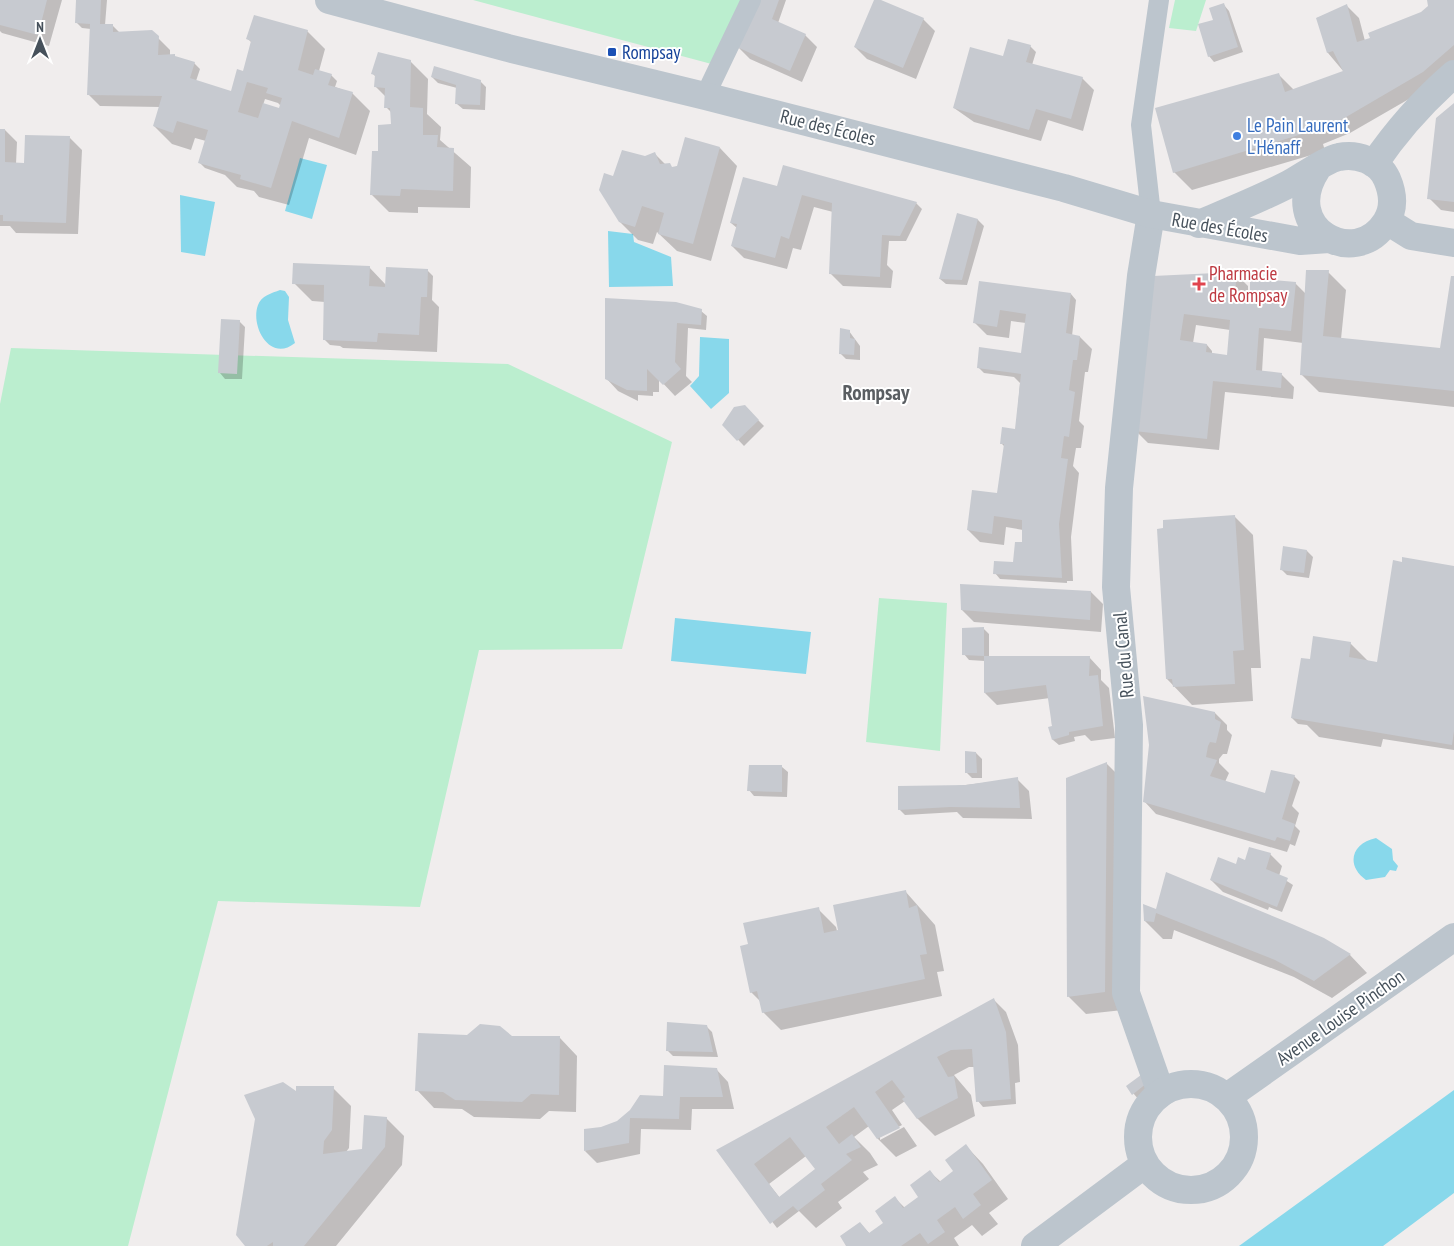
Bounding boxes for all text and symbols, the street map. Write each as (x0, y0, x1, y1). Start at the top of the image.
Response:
north arrow (15, 15, 65, 65)
text: N (36, 18, 44, 36)
place label: Rompsay (622, 40, 681, 64)
marker: Rompsay (606, 46, 618, 58)
street label: Rue des Écoles (778, 104, 878, 150)
place label: Le Pain Laurent L'Hénaff (1247, 113, 1349, 159)
marker: Le Pain Laurent L'Hénaff (1231, 130, 1243, 142)
street label: Rue des Écoles (1170, 207, 1270, 247)
place label: Pharmacie de Rompsay (1209, 261, 1288, 307)
marker: Pharmacie de Rompsay (1193, 278, 1205, 290)
district label: Rompsay (843, 379, 910, 406)
street label: Rue du Canal (1107, 610, 1139, 699)
street label: Avenue Louise Pinchon (1271, 964, 1409, 1070)

